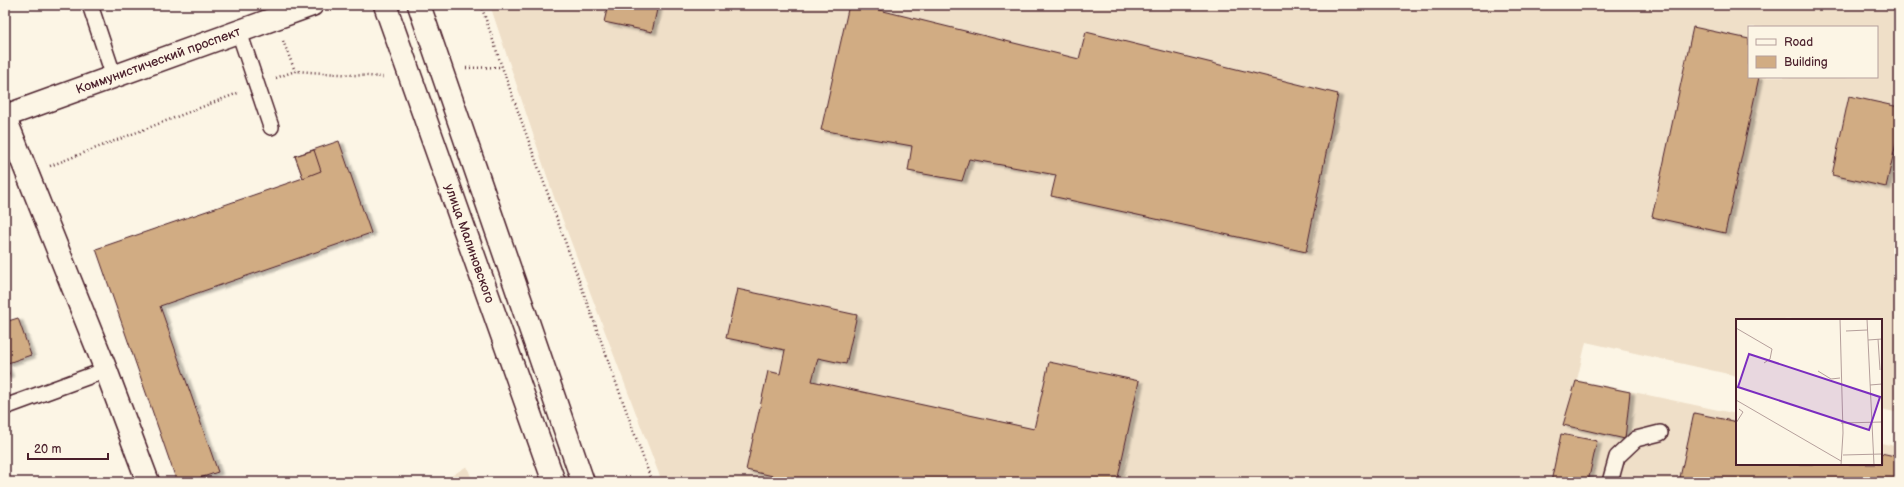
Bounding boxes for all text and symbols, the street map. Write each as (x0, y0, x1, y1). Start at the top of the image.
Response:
street label: Коммунистический проспект (74, 23, 243, 98)
legend (1748, 26, 1878, 78)
text: Road (1784, 35, 1813, 50)
text: Building (1784, 55, 1828, 70)
street label: улица Малиновского (441, 182, 498, 305)
inset map (1736, 319, 1882, 465)
scale bar (28, 435, 108, 461)
text: 20 m (34, 442, 61, 457)

